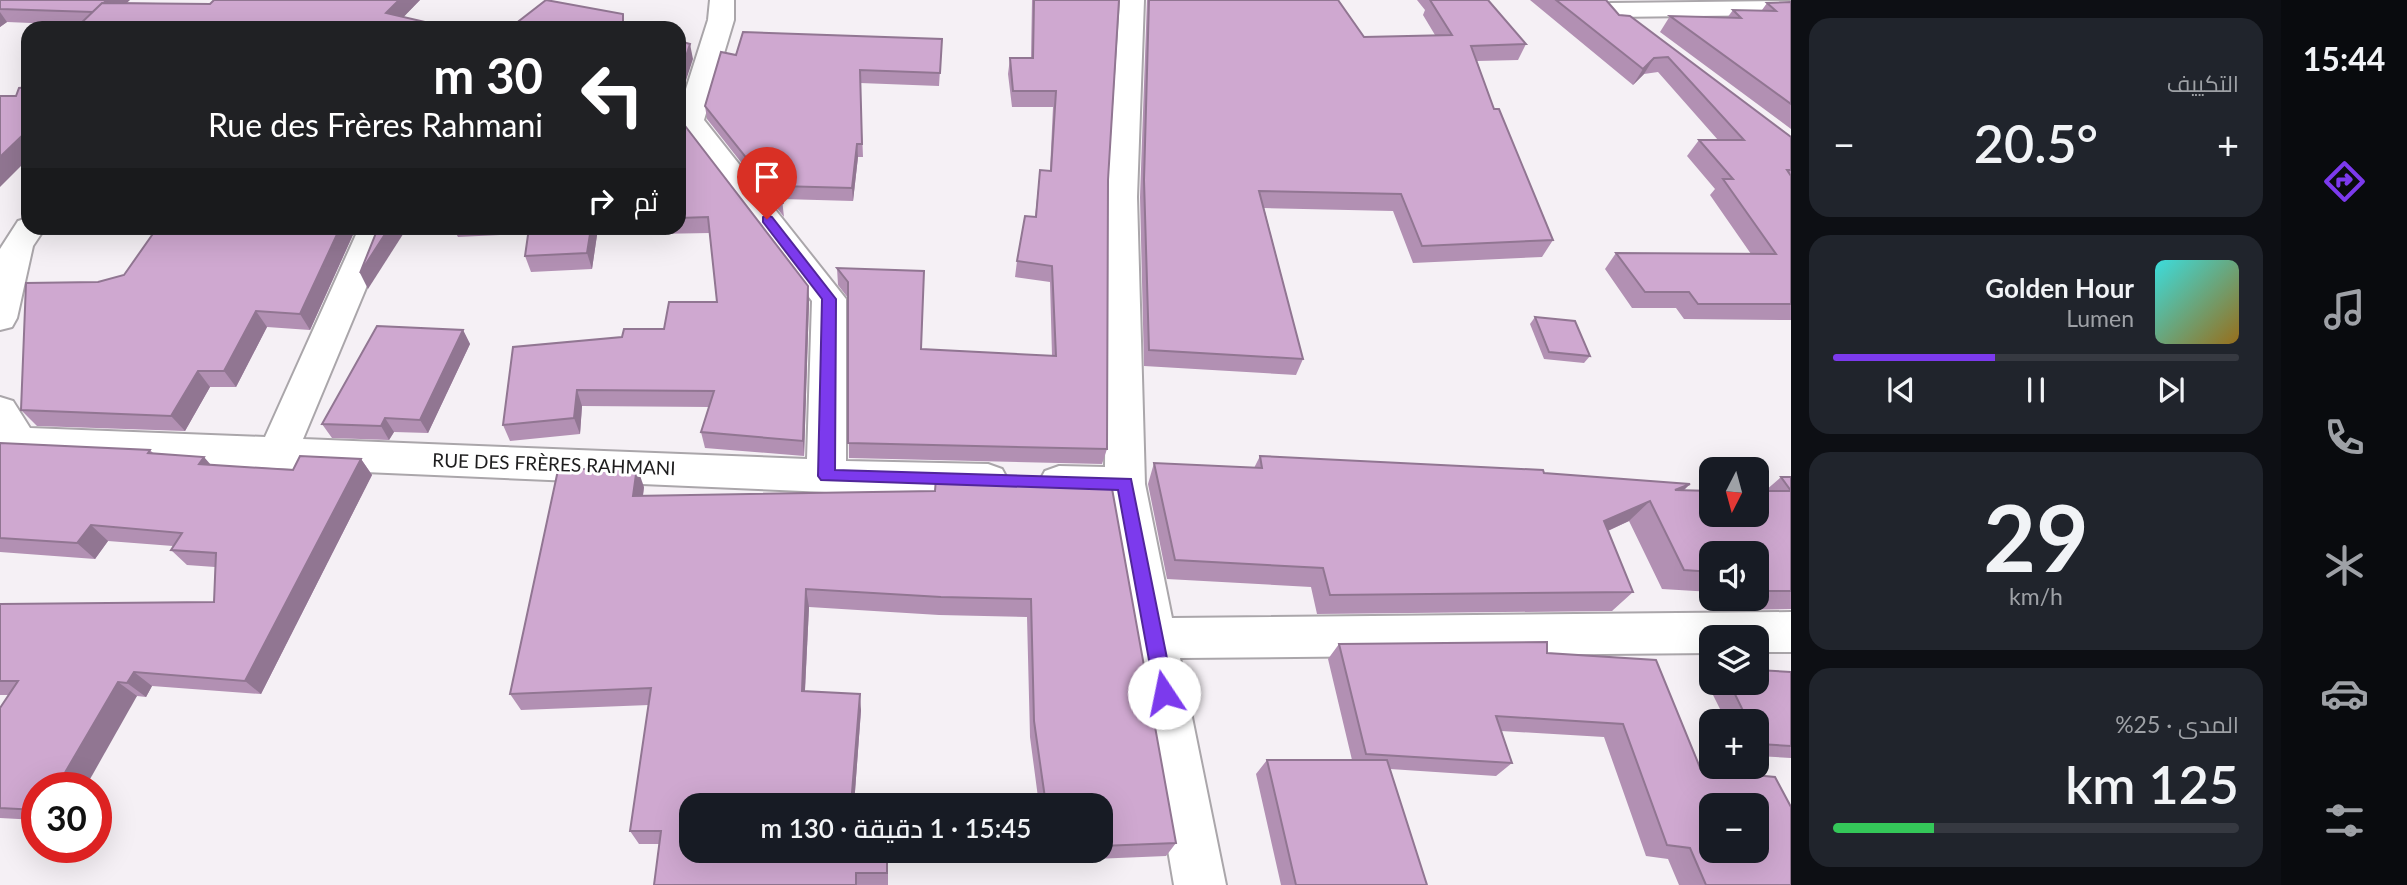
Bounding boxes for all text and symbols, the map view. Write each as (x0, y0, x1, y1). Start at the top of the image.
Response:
text: 15:44 (2303, 39, 2385, 78)
text: 30 m (433, 46, 543, 104)
icon: left (567, 49, 658, 140)
text: التكييف (2167, 69, 2239, 97)
text: Rue des Frères Rahmani (208, 105, 543, 144)
text: 20.5° (1974, 112, 2098, 174)
text: − (1833, 121, 1855, 167)
text: + (2217, 121, 2239, 167)
pin (737, 147, 797, 219)
icon: directions (2320, 157, 2369, 206)
icon: arrive (748, 158, 786, 196)
icon: right (582, 182, 620, 220)
text: ثم (634, 185, 658, 217)
text: Golden Hour (1985, 272, 2134, 304)
icon: music (2320, 285, 2369, 334)
text: Lumen (2066, 304, 2134, 332)
icon: previous (1882, 371, 1920, 409)
icon: pause (2017, 371, 2055, 409)
icon: next (2152, 371, 2190, 409)
icon: phone (2320, 413, 2369, 462)
street label: RUE DES FRÈRES RAHMANI (432, 448, 676, 479)
north arrow (1699, 457, 1769, 527)
map controls (1699, 457, 1769, 863)
text: 29 (1983, 482, 2089, 591)
button: sound (1699, 541, 1769, 611)
icon: climate (2320, 541, 2369, 590)
text: km/h (2009, 582, 2063, 610)
button: layers (1699, 625, 1769, 695)
position arrow (1127, 656, 1201, 730)
icon: car (2320, 669, 2369, 718)
button: + (1699, 709, 1769, 779)
text: المدى · 25% (2115, 710, 2239, 738)
text: 125 km (2065, 753, 2239, 815)
speed limit sign: 30 (21, 772, 112, 863)
button: − (1699, 793, 1769, 863)
icon: filters (2320, 796, 2369, 845)
text: 15:45 · 1 دقيقة · 130 m (761, 812, 1031, 844)

